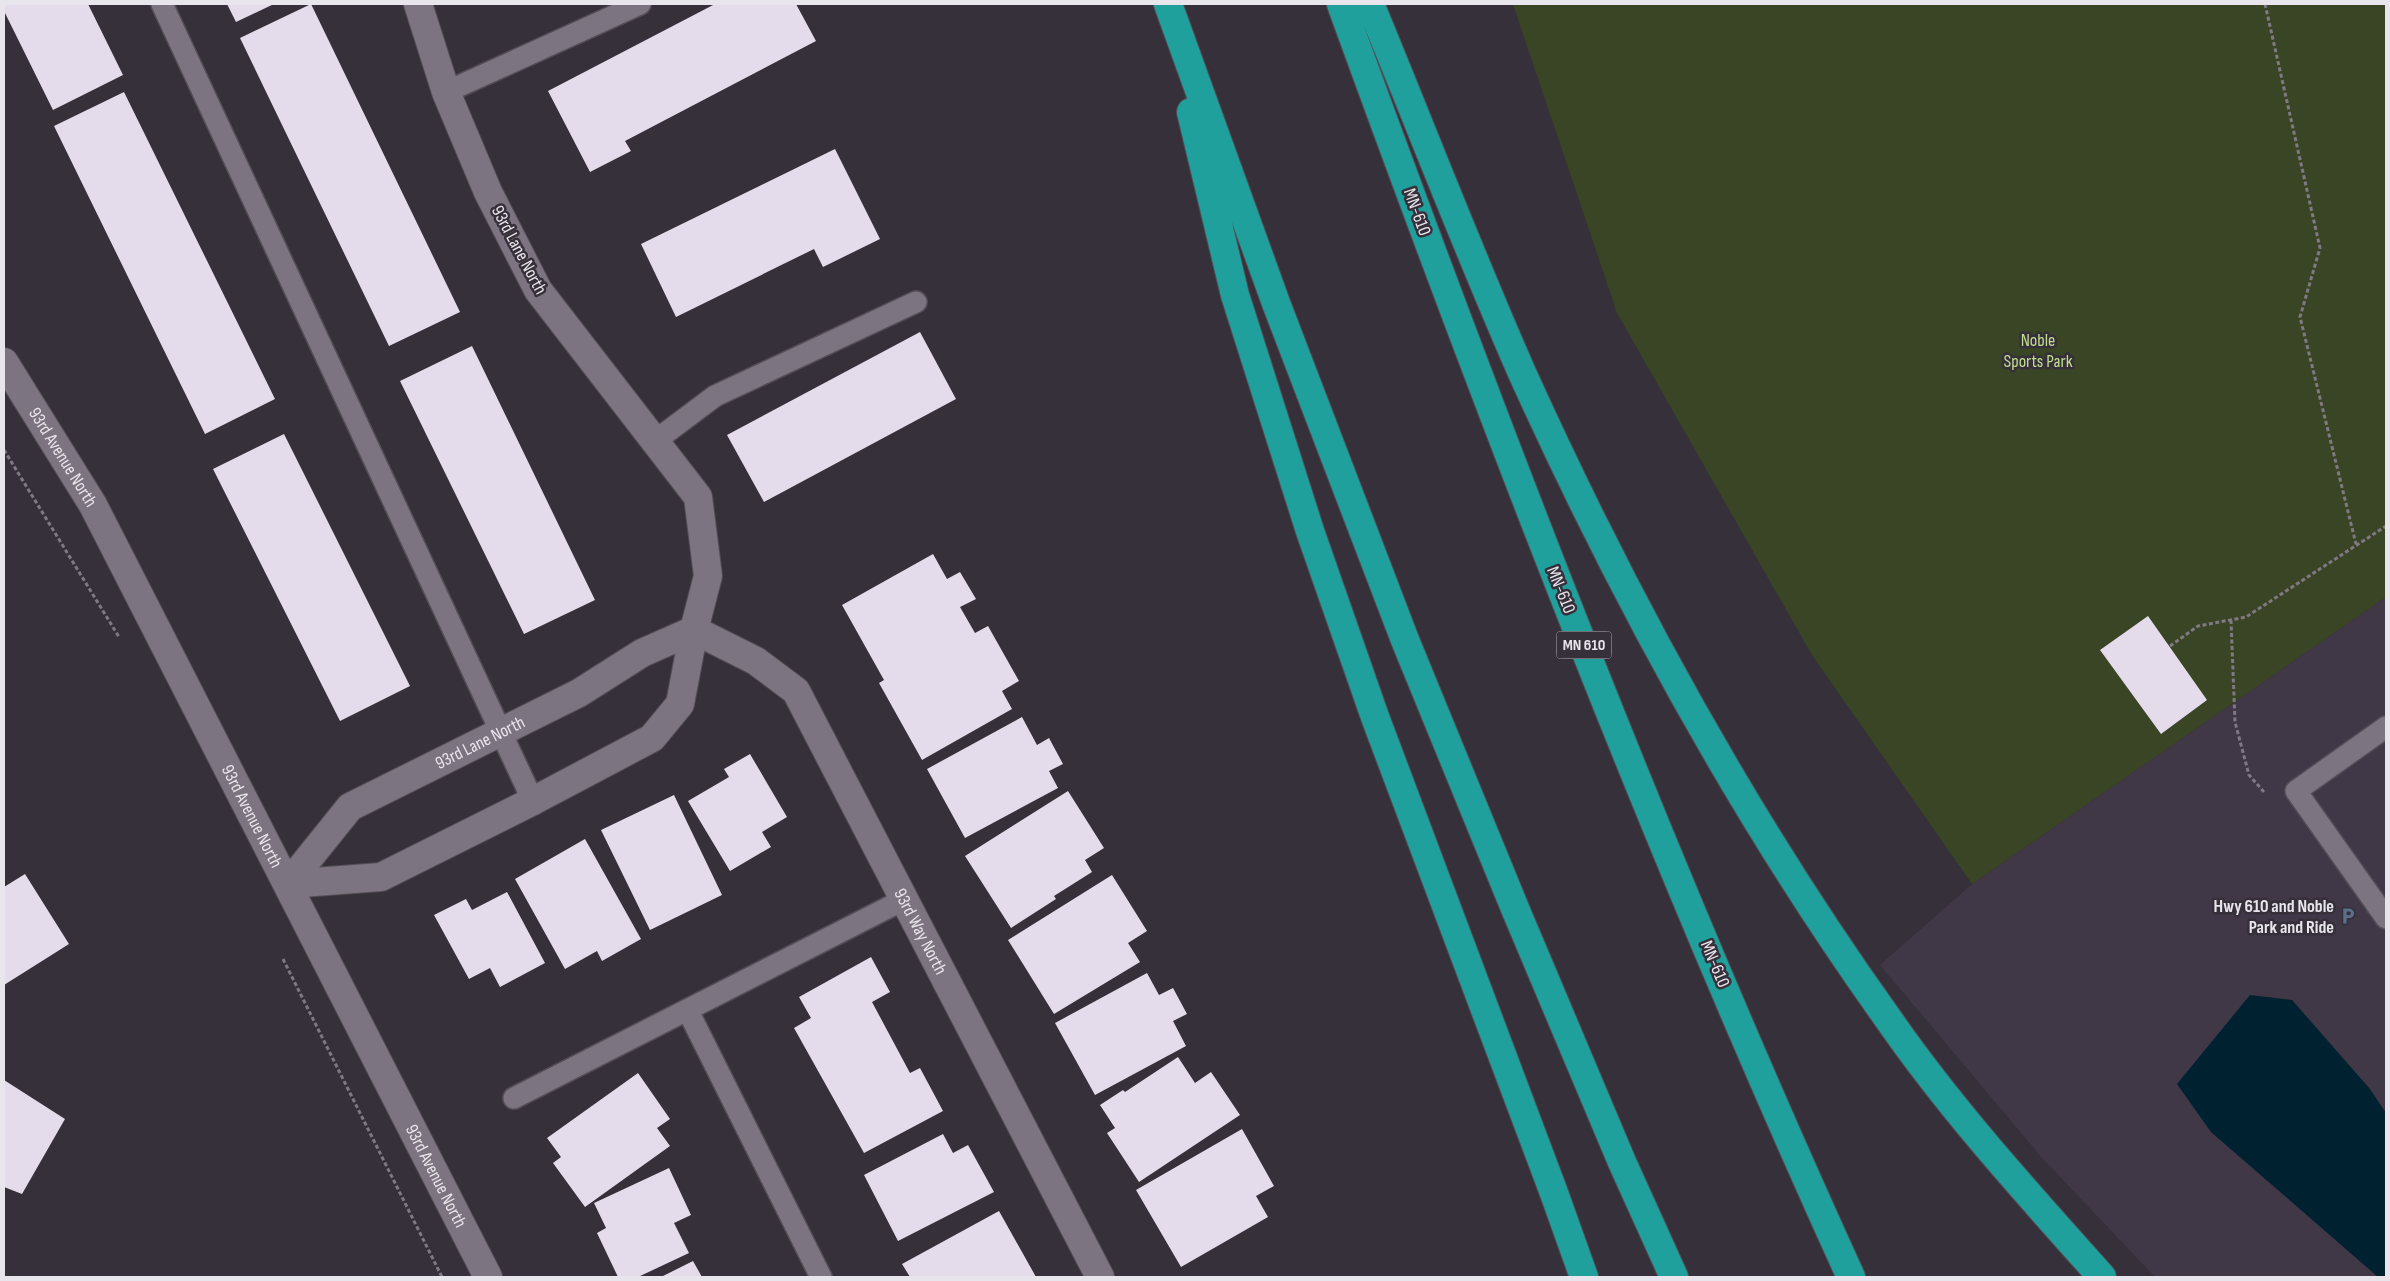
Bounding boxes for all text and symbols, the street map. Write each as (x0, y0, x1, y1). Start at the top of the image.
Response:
street label: MN-610 (1399, 186, 1435, 238)
street label: 93rd Lane North (487, 202, 551, 298)
park label: Noble Sports Park (2003, 330, 2073, 372)
street label: 93rd Avenue North (24, 404, 102, 511)
street label: MN-610 (1542, 563, 1580, 617)
road number: MN 610 (1556, 632, 1612, 658)
street label: 93rd Lane North (432, 711, 528, 773)
street label: 93rd Avenue North (217, 761, 287, 871)
street label: 93rd Way North (890, 885, 952, 978)
place label: Hwy 610 and Noble Park and Ride (2214, 896, 2334, 938)
parking icon: Hwy 610 and Noble Park and Ride (2338, 906, 2358, 926)
street label: MN-610 (1696, 937, 1734, 991)
street label: 93rd Avenue North (401, 1121, 471, 1231)

